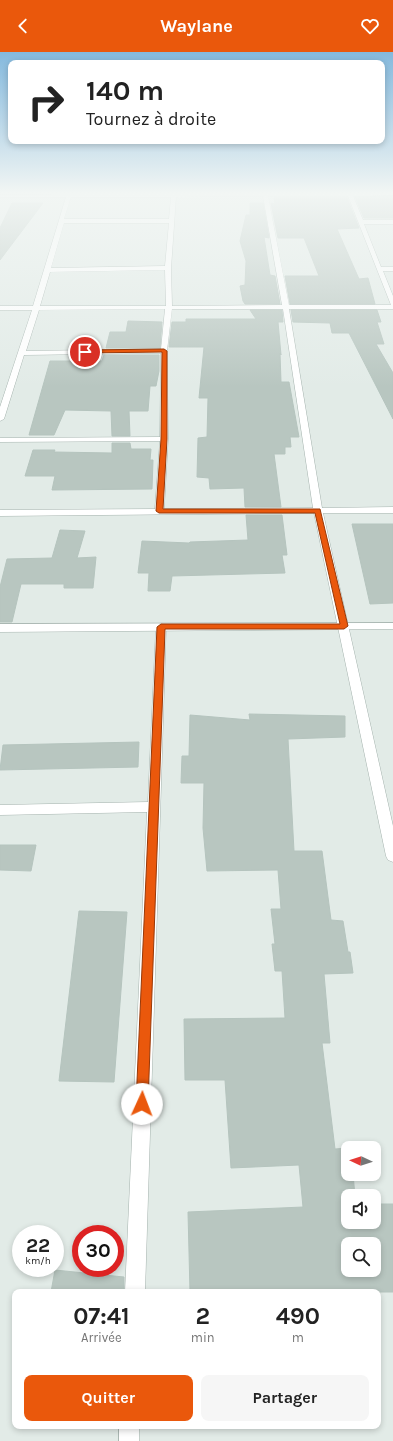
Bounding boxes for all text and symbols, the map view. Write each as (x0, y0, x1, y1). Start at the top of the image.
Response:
icon: back (12, 15, 34, 37)
text: Waylane (160, 15, 233, 37)
icon: heart (359, 15, 381, 37)
text: 140 m (86, 74, 164, 107)
icon: right (20, 76, 72, 128)
text: Tournez à droite (86, 108, 216, 130)
pin (68, 335, 102, 369)
icon: arrive (74, 341, 96, 363)
position arrow (121, 1083, 163, 1125)
north arrow (341, 1141, 381, 1181)
map controls (341, 1141, 381, 1277)
button: sound (341, 1189, 381, 1229)
speed limit sign: 30 (72, 1225, 124, 1277)
text: 22 (26, 1234, 50, 1257)
button: search (341, 1237, 381, 1277)
text: km/h (25, 1255, 51, 1267)
text: 07:41 (73, 1302, 130, 1330)
text: 2 (195, 1302, 210, 1330)
text: 490 (276, 1302, 320, 1330)
text: Arrivée (81, 1330, 122, 1345)
text: min (191, 1330, 215, 1345)
text: m (292, 1330, 304, 1345)
button: Quitter (24, 1375, 193, 1421)
button: Partager (201, 1375, 369, 1421)

